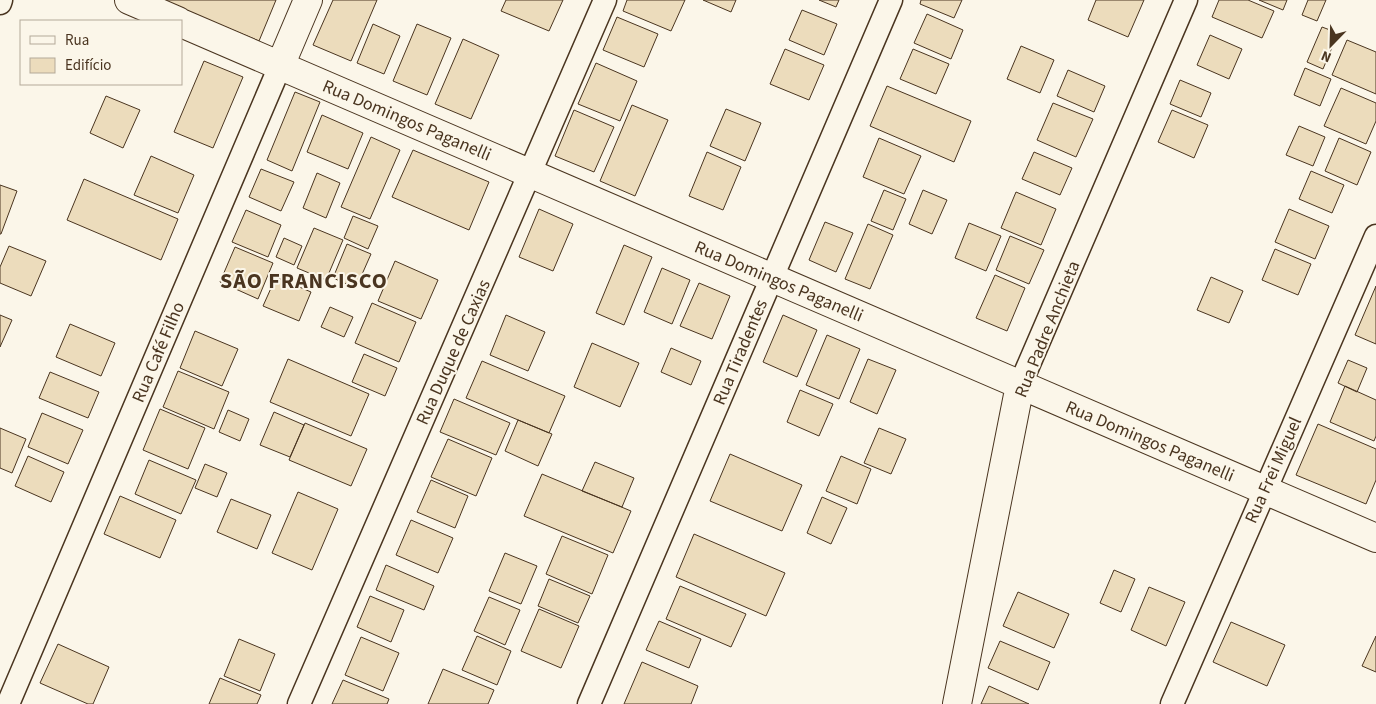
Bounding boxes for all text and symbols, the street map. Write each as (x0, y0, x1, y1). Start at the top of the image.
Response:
legend (20, 20, 182, 85)
north arrow (1306, 20, 1356, 70)
text: Rua (65, 30, 89, 51)
text: N (1318, 45, 1335, 67)
text: Edifício (65, 55, 112, 76)
street label: Rua Domingos Paganelli (319, 74, 495, 167)
street label: Rua Domingos Paganelli (691, 235, 867, 328)
street label: Rua Padre Anchieta (1009, 257, 1086, 401)
district label: SÃO FRANCISCO (220, 265, 388, 297)
street label: Rua Duque de Caxias (410, 275, 497, 429)
street label: Rua Tiradentes (707, 295, 774, 409)
street label: Rua Café Filho (126, 298, 191, 406)
street label: Rua Domingos Paganelli (1062, 395, 1238, 488)
street label: Rua Frei Miguel (1239, 413, 1308, 527)

